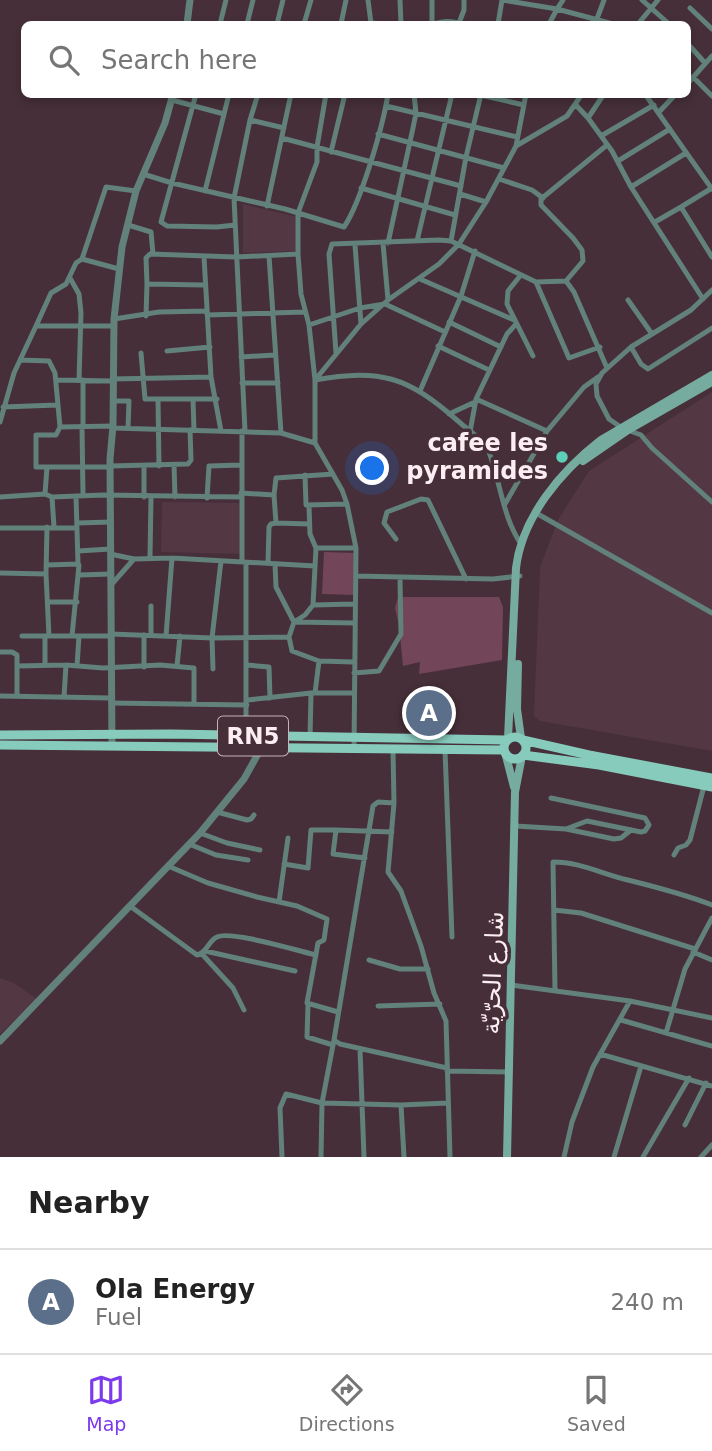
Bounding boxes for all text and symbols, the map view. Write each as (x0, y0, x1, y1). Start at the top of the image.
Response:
search box (21, 21, 691, 98)
icon: search (45, 41, 83, 79)
text: Search here (101, 45, 257, 75)
place label: cafee les pyramides (406, 429, 548, 485)
marker: cafee les pyramides (554, 449, 570, 465)
your location (355, 451, 389, 485)
pin: A (406, 687, 452, 739)
road number: RN5 (218, 716, 288, 756)
street label: شارع الحرّيّة (477, 911, 509, 1035)
text: Nearby (28, 1185, 150, 1220)
text: Ola Energy (95, 1274, 255, 1304)
text: A (42, 1289, 60, 1315)
text: 240 m (610, 1289, 684, 1315)
text: Fuel (95, 1304, 142, 1330)
tab: Map (86, 1371, 126, 1435)
tab: Directions (299, 1371, 395, 1435)
tab: Saved (567, 1371, 626, 1435)

